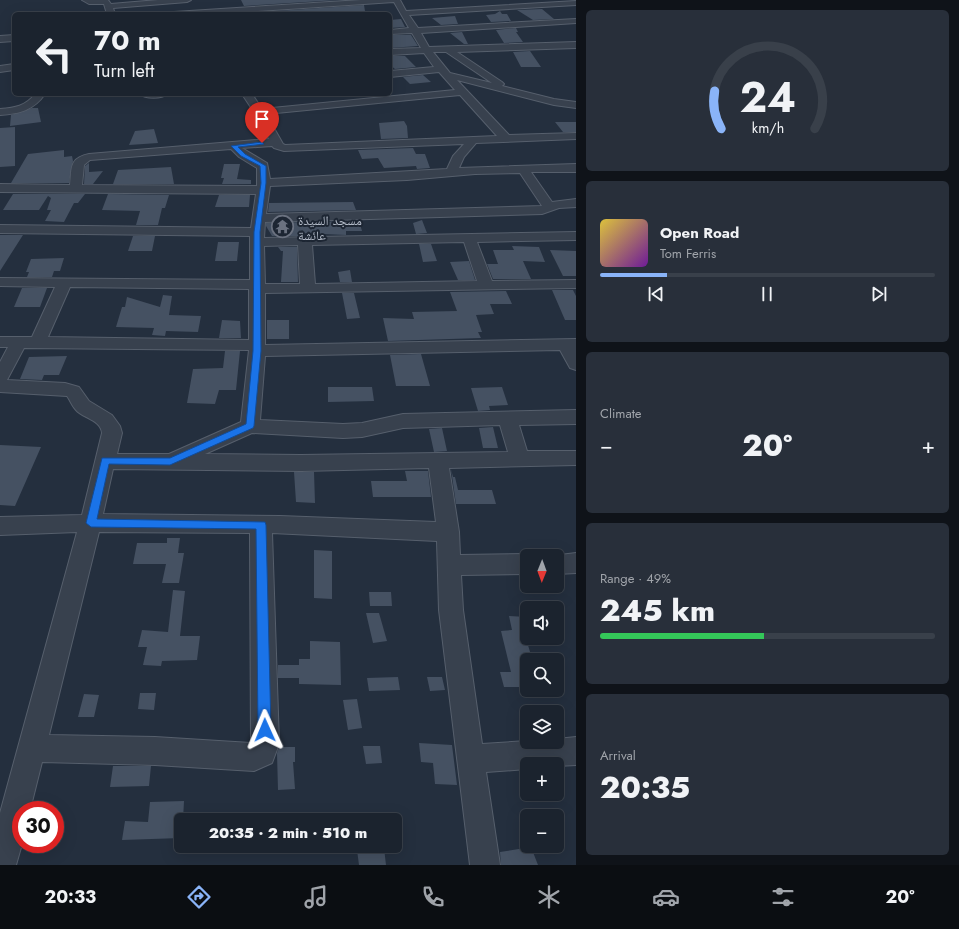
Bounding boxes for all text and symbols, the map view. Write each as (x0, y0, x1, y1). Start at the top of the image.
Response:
text: 70 m (94, 20, 161, 61)
icon: left (28, 28, 80, 80)
text: Turn left (94, 58, 154, 84)
text: 24 (739, 66, 796, 127)
pin (245, 102, 279, 143)
icon: arrive (251, 108, 273, 130)
text: km/h (751, 117, 784, 137)
place label: مسجد السيدة عائشة (298, 211, 362, 245)
temple icon: مسجد السيدة عائشة (269, 214, 295, 240)
text: Open Road (660, 222, 739, 244)
text: Tom Ferris (660, 244, 716, 263)
icon: previous (645, 283, 667, 305)
icon: pause (756, 283, 778, 305)
icon: next (868, 283, 890, 305)
text: Climate (600, 404, 641, 423)
text: 20° (742, 424, 792, 467)
text: − (600, 429, 613, 461)
text: + (921, 429, 935, 461)
north arrow (520, 549, 564, 593)
map controls (520, 549, 564, 853)
text: Range · 49% (600, 569, 671, 588)
text: 245 km (600, 589, 715, 632)
button: sound (520, 601, 564, 645)
button: search (520, 653, 564, 697)
button: layers (520, 705, 564, 749)
position arrow (244, 709, 286, 751)
text: Arrival (600, 746, 636, 765)
button: + (520, 757, 564, 801)
text: 20:35 (600, 766, 690, 809)
speed limit sign: 30 (12, 801, 64, 853)
button: − (520, 809, 564, 853)
text: 20:35 · 2 min · 510 m (209, 822, 367, 844)
icon: directions (185, 883, 213, 911)
icon: music (302, 883, 330, 911)
icon: phone (419, 883, 447, 911)
icon: climate (535, 883, 563, 911)
icon: car (652, 883, 680, 911)
icon: filters (769, 883, 797, 911)
text: 20:33 (44, 884, 96, 910)
text: 20° (886, 884, 915, 910)

